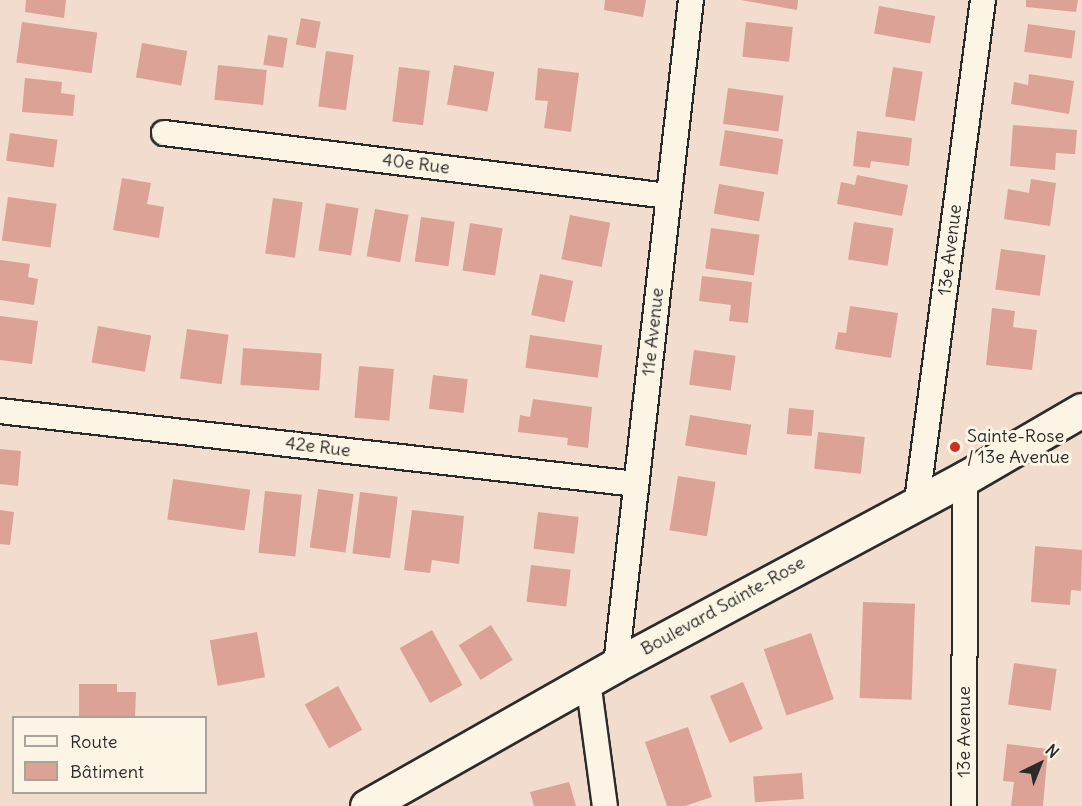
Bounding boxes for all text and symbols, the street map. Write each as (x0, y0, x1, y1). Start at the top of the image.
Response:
street label: 40e Rue (381, 149, 451, 179)
street label: 13e Avenue (934, 203, 966, 297)
street label: 11e Avenue (638, 287, 668, 377)
place label: Sainte-Rose / 13e Avenue (967, 426, 1070, 468)
street label: 42e Rue (284, 432, 352, 462)
marker: Sainte-Rose / 13e Avenue (948, 440, 962, 454)
street label: Boulevard Sainte-Rose (637, 552, 809, 660)
street label: 13e Avenue (953, 686, 975, 778)
legend (12, 716, 207, 794)
text: Route (70, 730, 118, 753)
north arrow (1010, 734, 1070, 794)
text: N (1041, 740, 1063, 762)
text: Bâtiment (70, 760, 144, 783)

